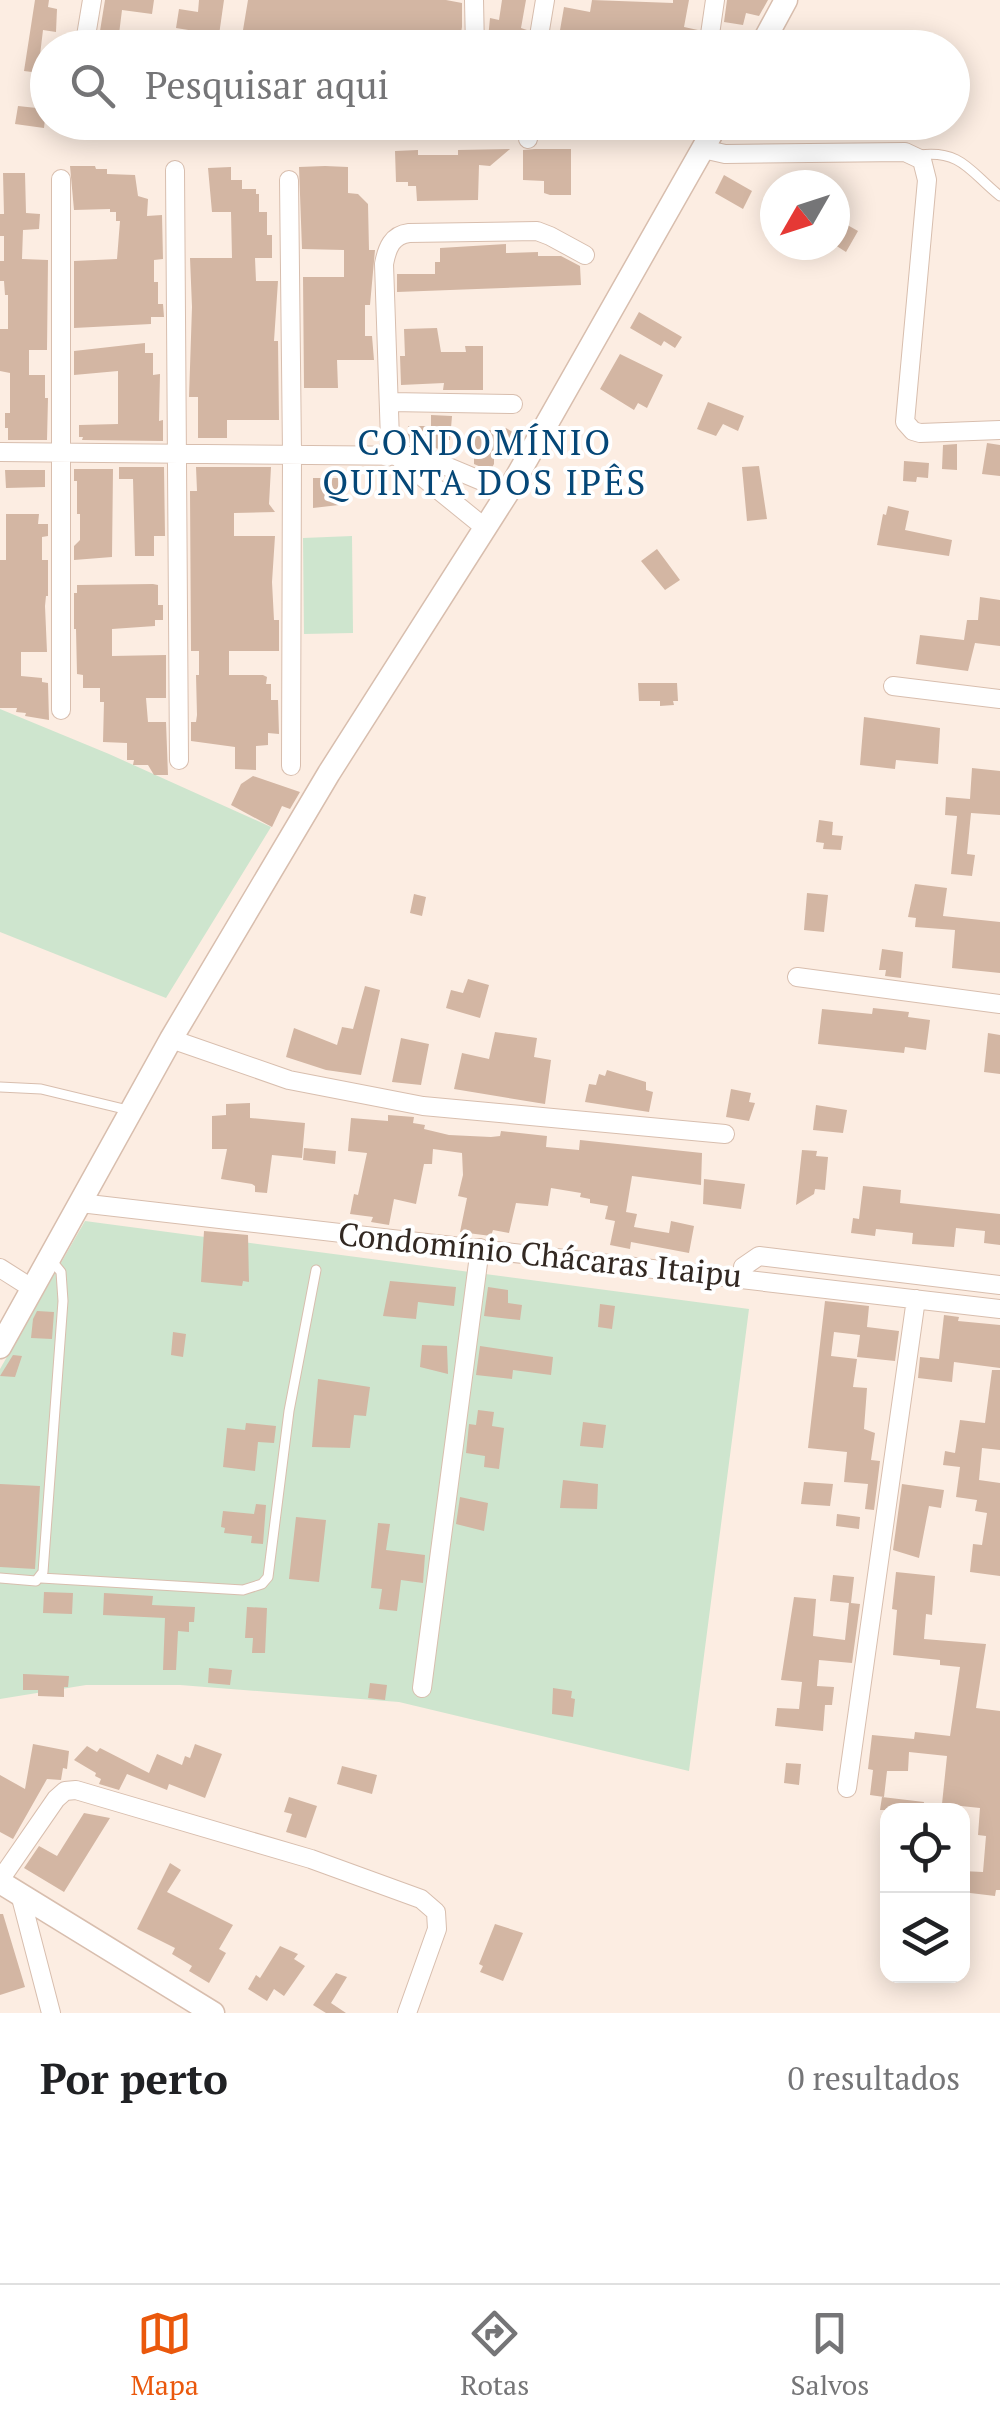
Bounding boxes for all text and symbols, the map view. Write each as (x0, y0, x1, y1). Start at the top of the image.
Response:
search box (30, 30, 970, 140)
icon: search (65, 58, 120, 113)
text: Pesquisar aqui (145, 60, 389, 110)
north arrow (760, 170, 850, 260)
district label: CONDOMÍNIO QUINTA DOS IPÊS (322, 419, 648, 505)
street label: Condomínio Chácaras Itaipu (336, 1212, 744, 1296)
map controls (880, 1803, 970, 1983)
button: locate (880, 1803, 970, 1893)
button: layers (880, 1893, 970, 1983)
text: Por perto (40, 2050, 228, 2106)
text: 0 resultados (788, 2057, 960, 2099)
tab: Mapa (131, 2306, 199, 2403)
tab: Rotas (460, 2306, 529, 2403)
tab: Salvos (791, 2306, 869, 2403)

